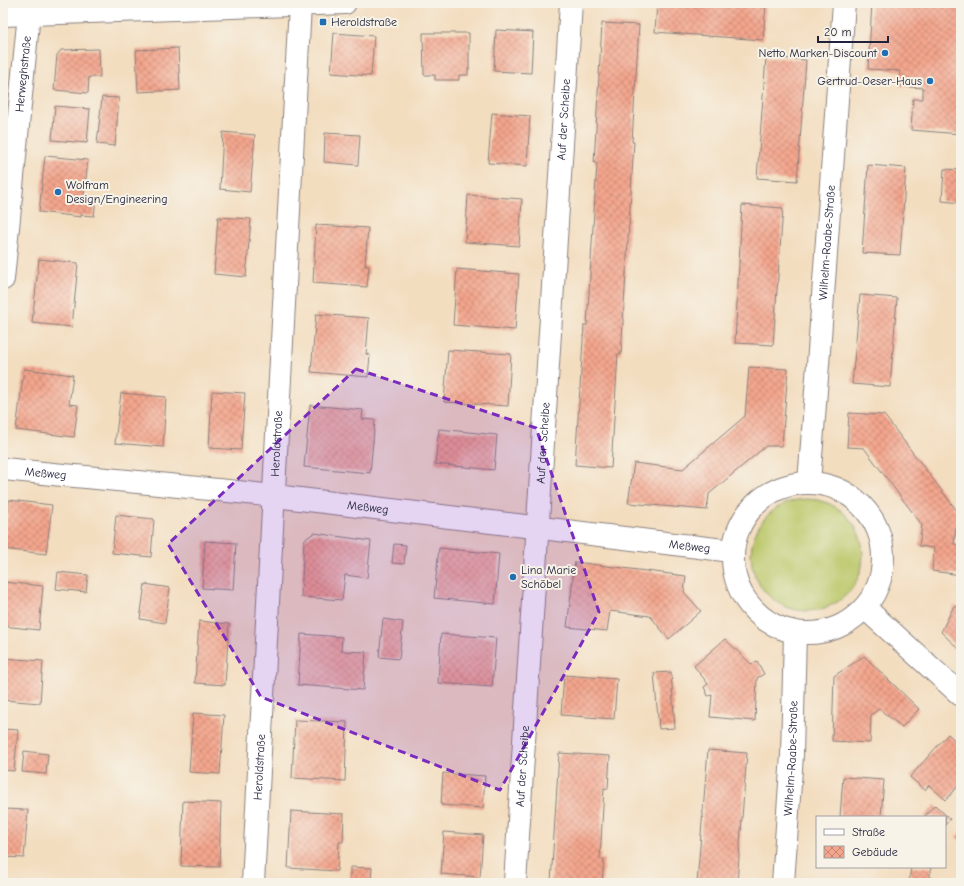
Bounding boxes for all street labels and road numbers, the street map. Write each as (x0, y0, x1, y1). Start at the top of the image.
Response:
street label: Herweghstraße (12, 35, 34, 113)
street label: Auf der Scheibe (554, 78, 573, 161)
street label: Wilhelm-Raabe-Straße (816, 185, 838, 301)
street label: Auf der Scheibe (533, 402, 553, 484)
street label: Heroldstraße (268, 410, 285, 477)
street label: Meßweg (24, 464, 67, 482)
street label: Meßweg (346, 498, 389, 517)
street label: Meßweg (668, 537, 711, 556)
street label: Wilhelm-Raabe-Straße (781, 700, 800, 816)
street label: Auf der Scheibe (513, 725, 532, 807)
street label: Heroldstraße (250, 734, 268, 801)

